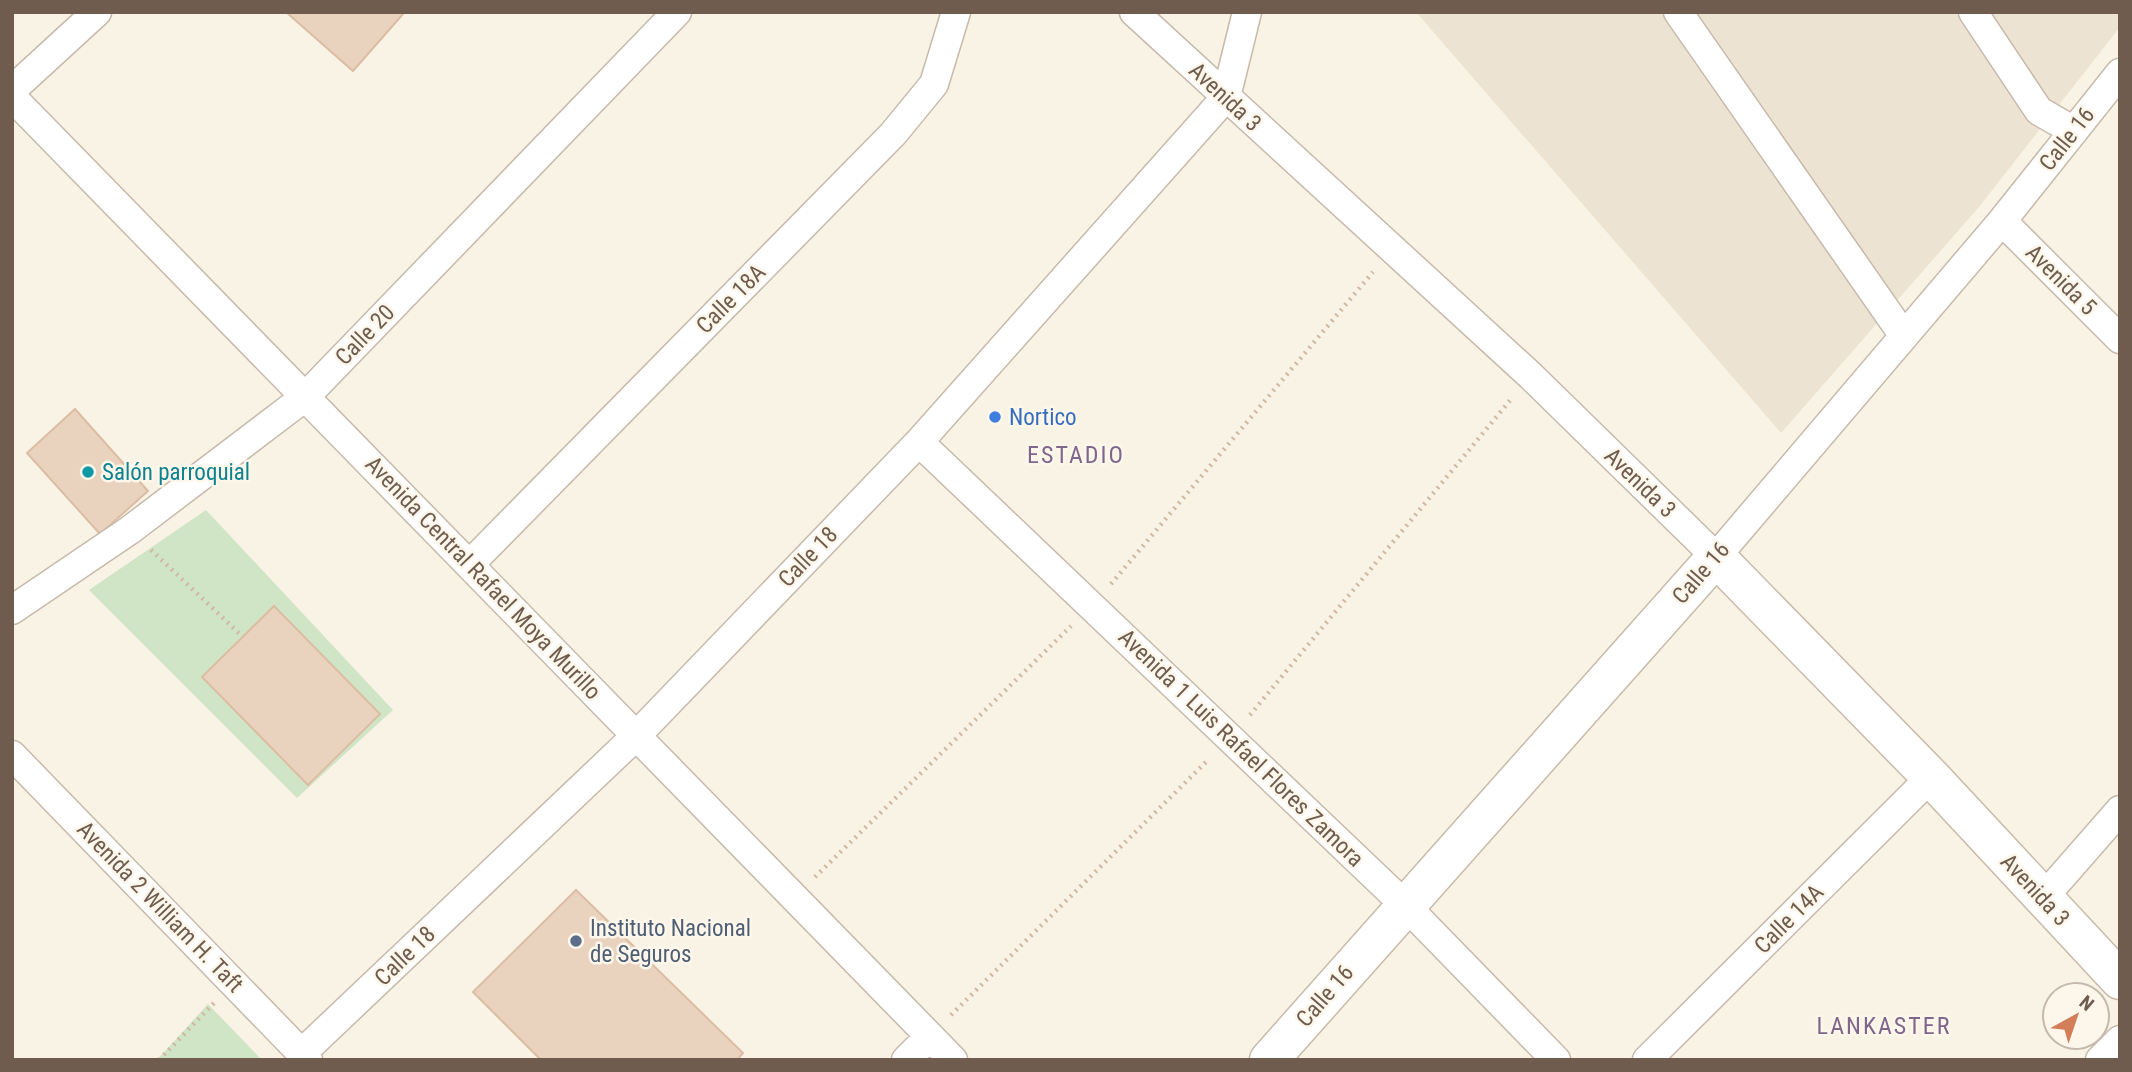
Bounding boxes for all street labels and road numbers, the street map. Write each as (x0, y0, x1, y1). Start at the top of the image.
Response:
street label: Avenida 3 (1183, 57, 1267, 137)
street label: Calle 16 (2034, 102, 2100, 176)
street label: Avenida 5 (2020, 239, 2102, 321)
street label: Calle 18A (691, 259, 771, 339)
street label: Calle 20 (330, 299, 400, 371)
street label: Avenida 3 (1599, 442, 1681, 524)
street label: Avenida Central Rafael Moya Murillo (360, 451, 606, 705)
street label: Calle 18 (773, 521, 843, 593)
street label: Calle 16 (1667, 536, 1735, 610)
street label: Avenida 1 Luis Rafael Flores Zamora (1113, 624, 1369, 872)
street label: Avenida 2 William H. Taft (71, 816, 249, 998)
street label: Avenida 3 (1995, 848, 2075, 932)
street label: Calle 14A (1749, 879, 1829, 959)
street label: Calle 18 (369, 921, 441, 991)
street label: Calle 16 (1291, 959, 1359, 1033)

